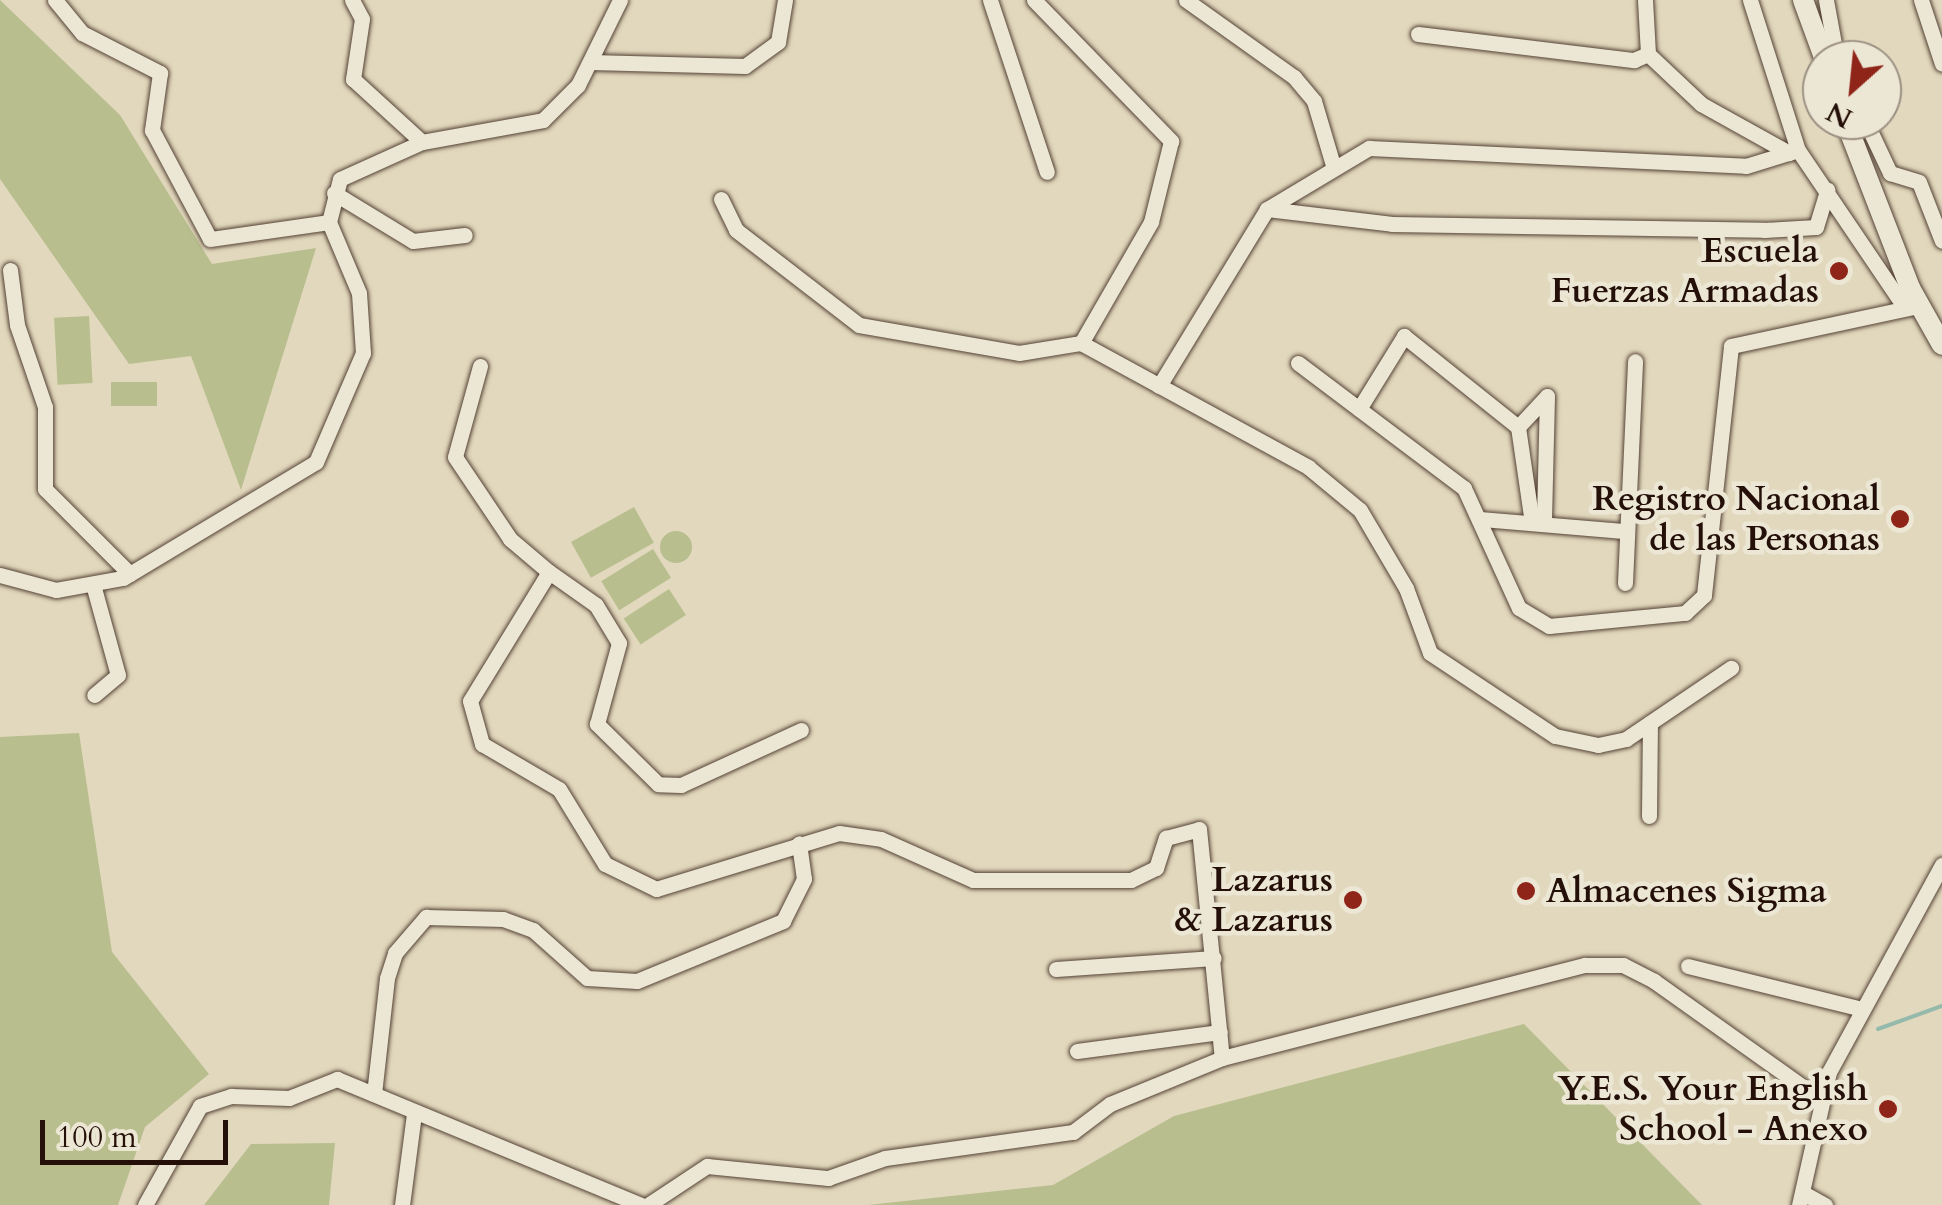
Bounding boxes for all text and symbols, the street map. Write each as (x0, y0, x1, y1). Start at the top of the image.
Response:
north arrow (1802, 40, 1902, 140)
text: N (1820, 93, 1859, 137)
place label: Escuela Fuerzas Armadas (1551, 230, 1819, 312)
marker: Escuela Fuerzas Armadas (1828, 260, 1850, 282)
place label: Registro Nacional de las Personas (1592, 478, 1880, 560)
marker: Registro Nacional de las Personas (1889, 508, 1911, 530)
place label: Lazarus & Lazarus (1175, 859, 1333, 941)
place label: Almacenes Sigma (1546, 870, 1827, 912)
marker: Almacenes Sigma (1515, 880, 1537, 902)
marker: Lazarus & Lazarus (1342, 889, 1364, 911)
place label: Y.E.S. Your English School - Anexo (1557, 1068, 1868, 1150)
marker: Y.E.S. Your English School - Anexo (1877, 1098, 1899, 1120)
scale bar (45, 1100, 232, 1162)
text: 100 m (57, 1117, 137, 1158)

